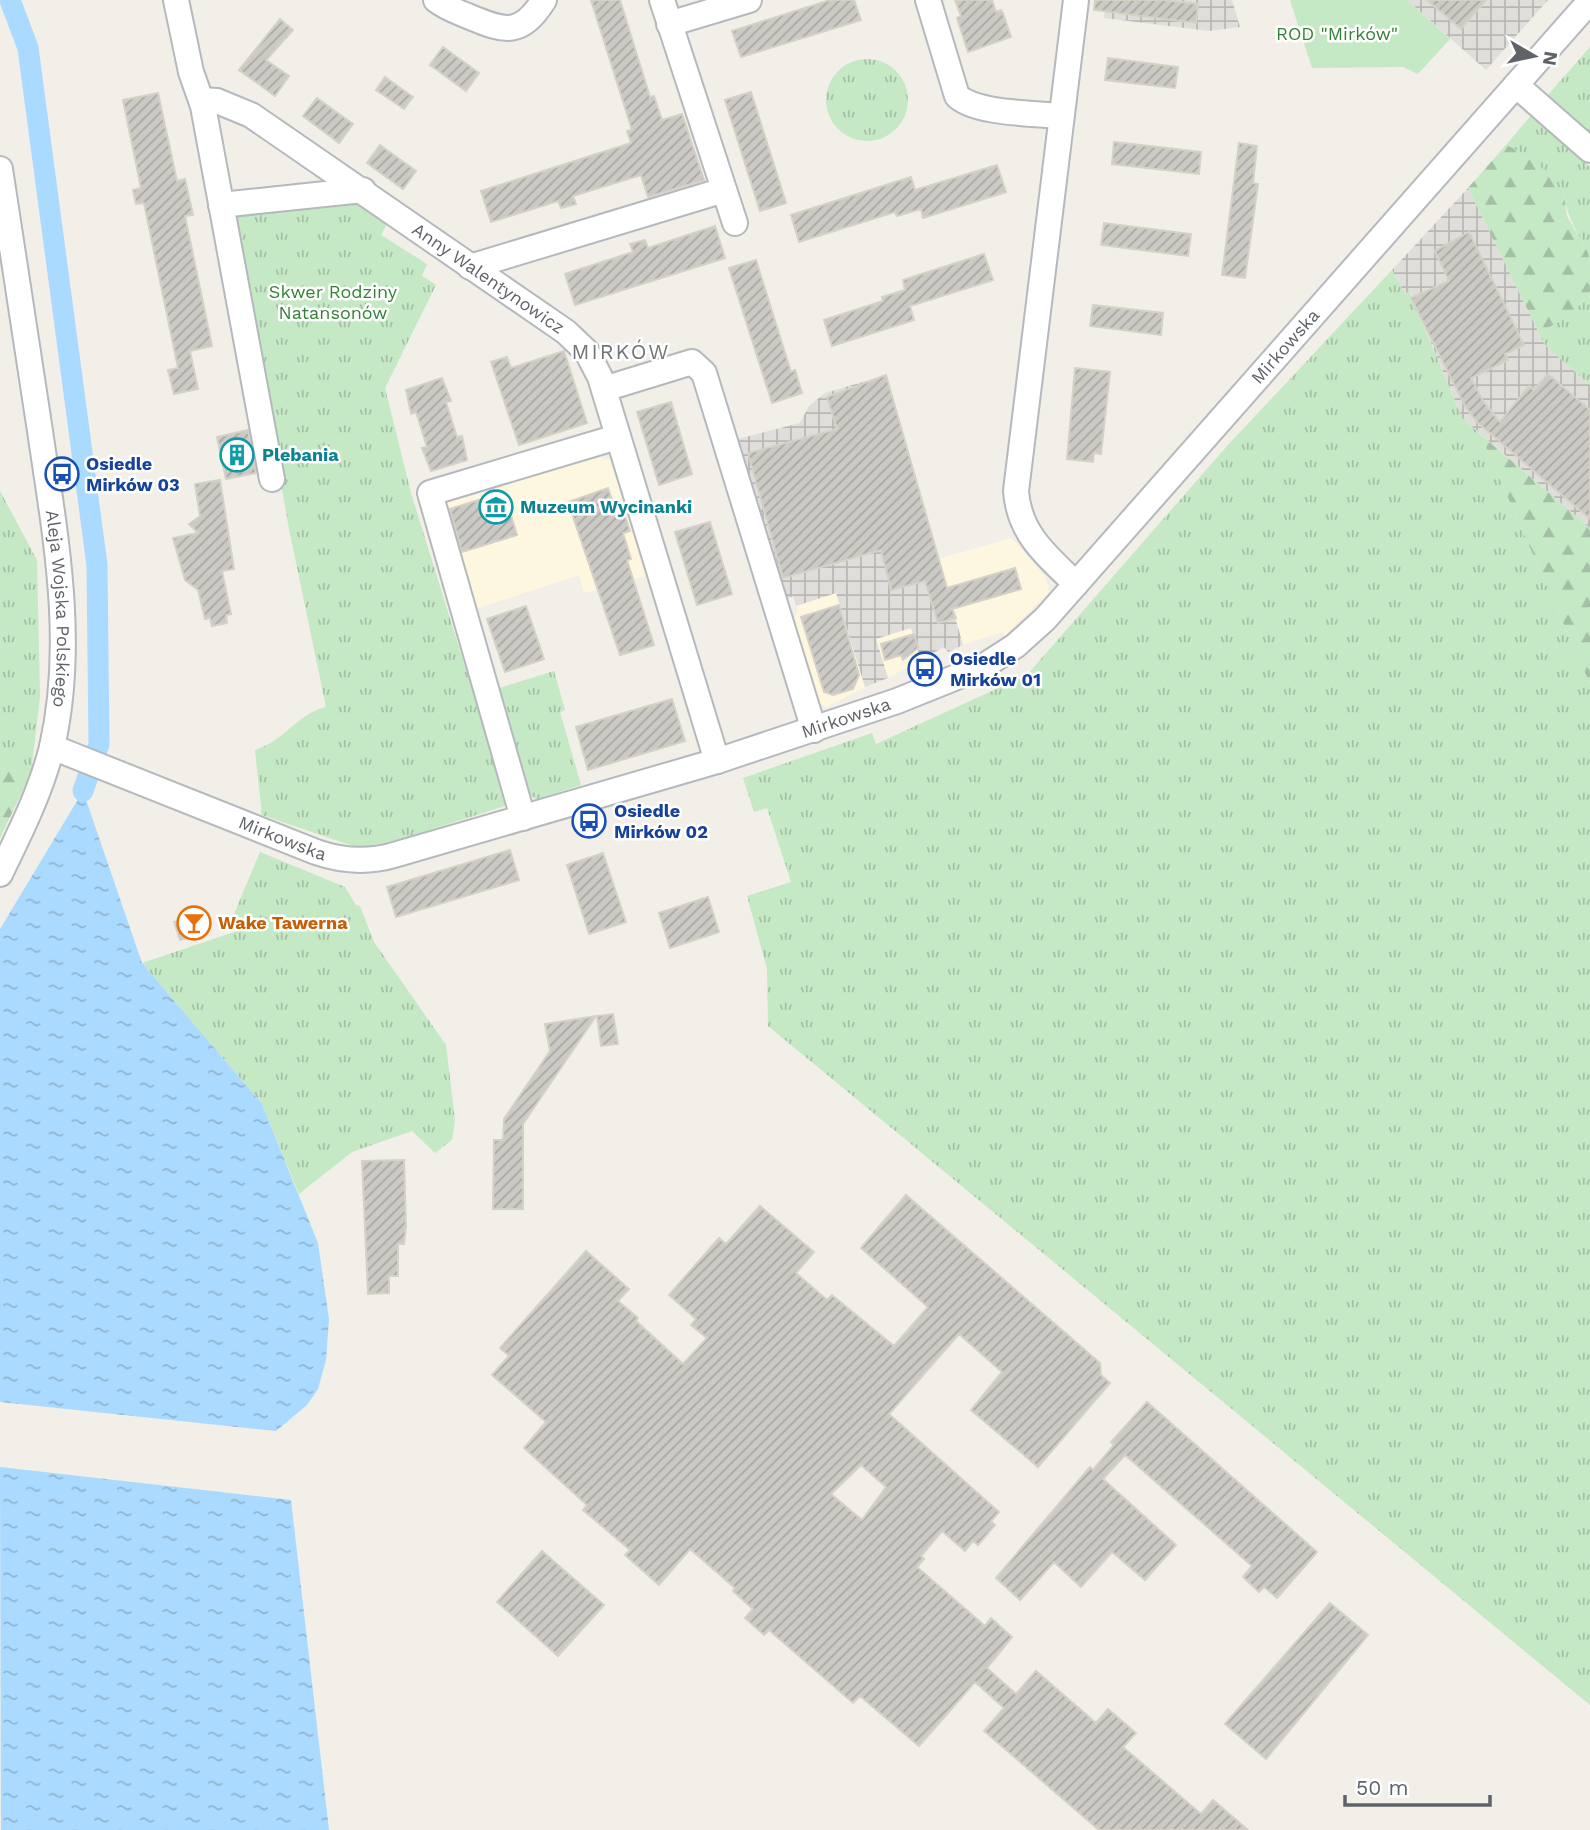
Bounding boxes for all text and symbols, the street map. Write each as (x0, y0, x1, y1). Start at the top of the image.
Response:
north arrow (1499, 21, 1569, 91)
park label: ROD "Mirków" (1276, 23, 1398, 44)
text: N (1538, 50, 1563, 67)
street label: Anny Walentynowicz (408, 218, 569, 338)
park label: Skwer Rodziny Natansonów (269, 281, 398, 323)
street label: Mirkowska (1246, 305, 1323, 388)
district label: MIRKÓW (572, 339, 670, 364)
building icon: Plebania (218, 436, 256, 474)
place label: Plebania (262, 444, 339, 465)
place label: Osiedle Mirków 03 (86, 453, 180, 495)
bus stop icon: Osiedle Mirków 03 (43, 455, 81, 493)
museum icon: Muzeum Wycinanki (477, 488, 515, 526)
place label: Muzeum Wycinanki (520, 496, 692, 517)
street label: Aleja Wojska Polskiego (42, 508, 74, 709)
place label: Osiedle Mirków 01 (950, 648, 1041, 690)
bus stop icon: Osiedle Mirków 01 (906, 650, 944, 688)
street label: Mirkowska (799, 693, 893, 742)
place label: Osiedle Mirków 02 (614, 800, 708, 842)
bus stop icon: Osiedle Mirków 02 (570, 802, 608, 840)
street label: Mirkowska (236, 811, 329, 865)
bar icon: Wake Tawerna (175, 904, 213, 942)
place label: Wake Tawerna (218, 912, 348, 933)
scale bar (1345, 1764, 1490, 1808)
text: 50 m (1356, 1775, 1408, 1800)

